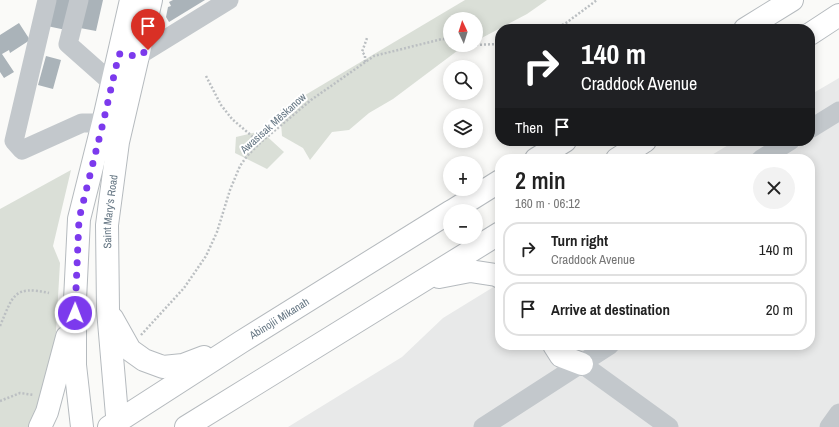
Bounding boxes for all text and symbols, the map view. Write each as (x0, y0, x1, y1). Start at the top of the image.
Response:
pin (131, 9, 165, 50)
north arrow (443, 12, 483, 52)
map controls (443, 12, 483, 244)
icon: arrive (137, 15, 159, 37)
text: 140 m (581, 35, 646, 73)
icon: right (515, 40, 567, 92)
button: search (443, 60, 483, 100)
text: Craddock Avenue (581, 71, 697, 96)
street label: Awasisak Mēskanow (236, 89, 309, 157)
button: layers (443, 108, 483, 148)
icon: arrive (551, 116, 573, 138)
text: Then (515, 117, 543, 138)
button: + (443, 156, 483, 196)
text: 2 min (515, 164, 566, 196)
button: close (753, 167, 795, 209)
street label: Saint Mary's Road (100, 174, 121, 249)
text: 160 m · 06:12 (515, 195, 580, 212)
button: − (443, 204, 483, 244)
text: Turn right (551, 230, 608, 251)
icon: right (517, 238, 539, 260)
text: 140 m (759, 239, 793, 260)
text: Craddock Avenue (551, 251, 635, 268)
position arrow (54, 292, 96, 334)
street label: Abinojii Mikanah (246, 294, 312, 343)
icon: arrive (517, 298, 539, 320)
text: Arrive at destination (551, 299, 670, 320)
text: 20 m (766, 299, 793, 320)

